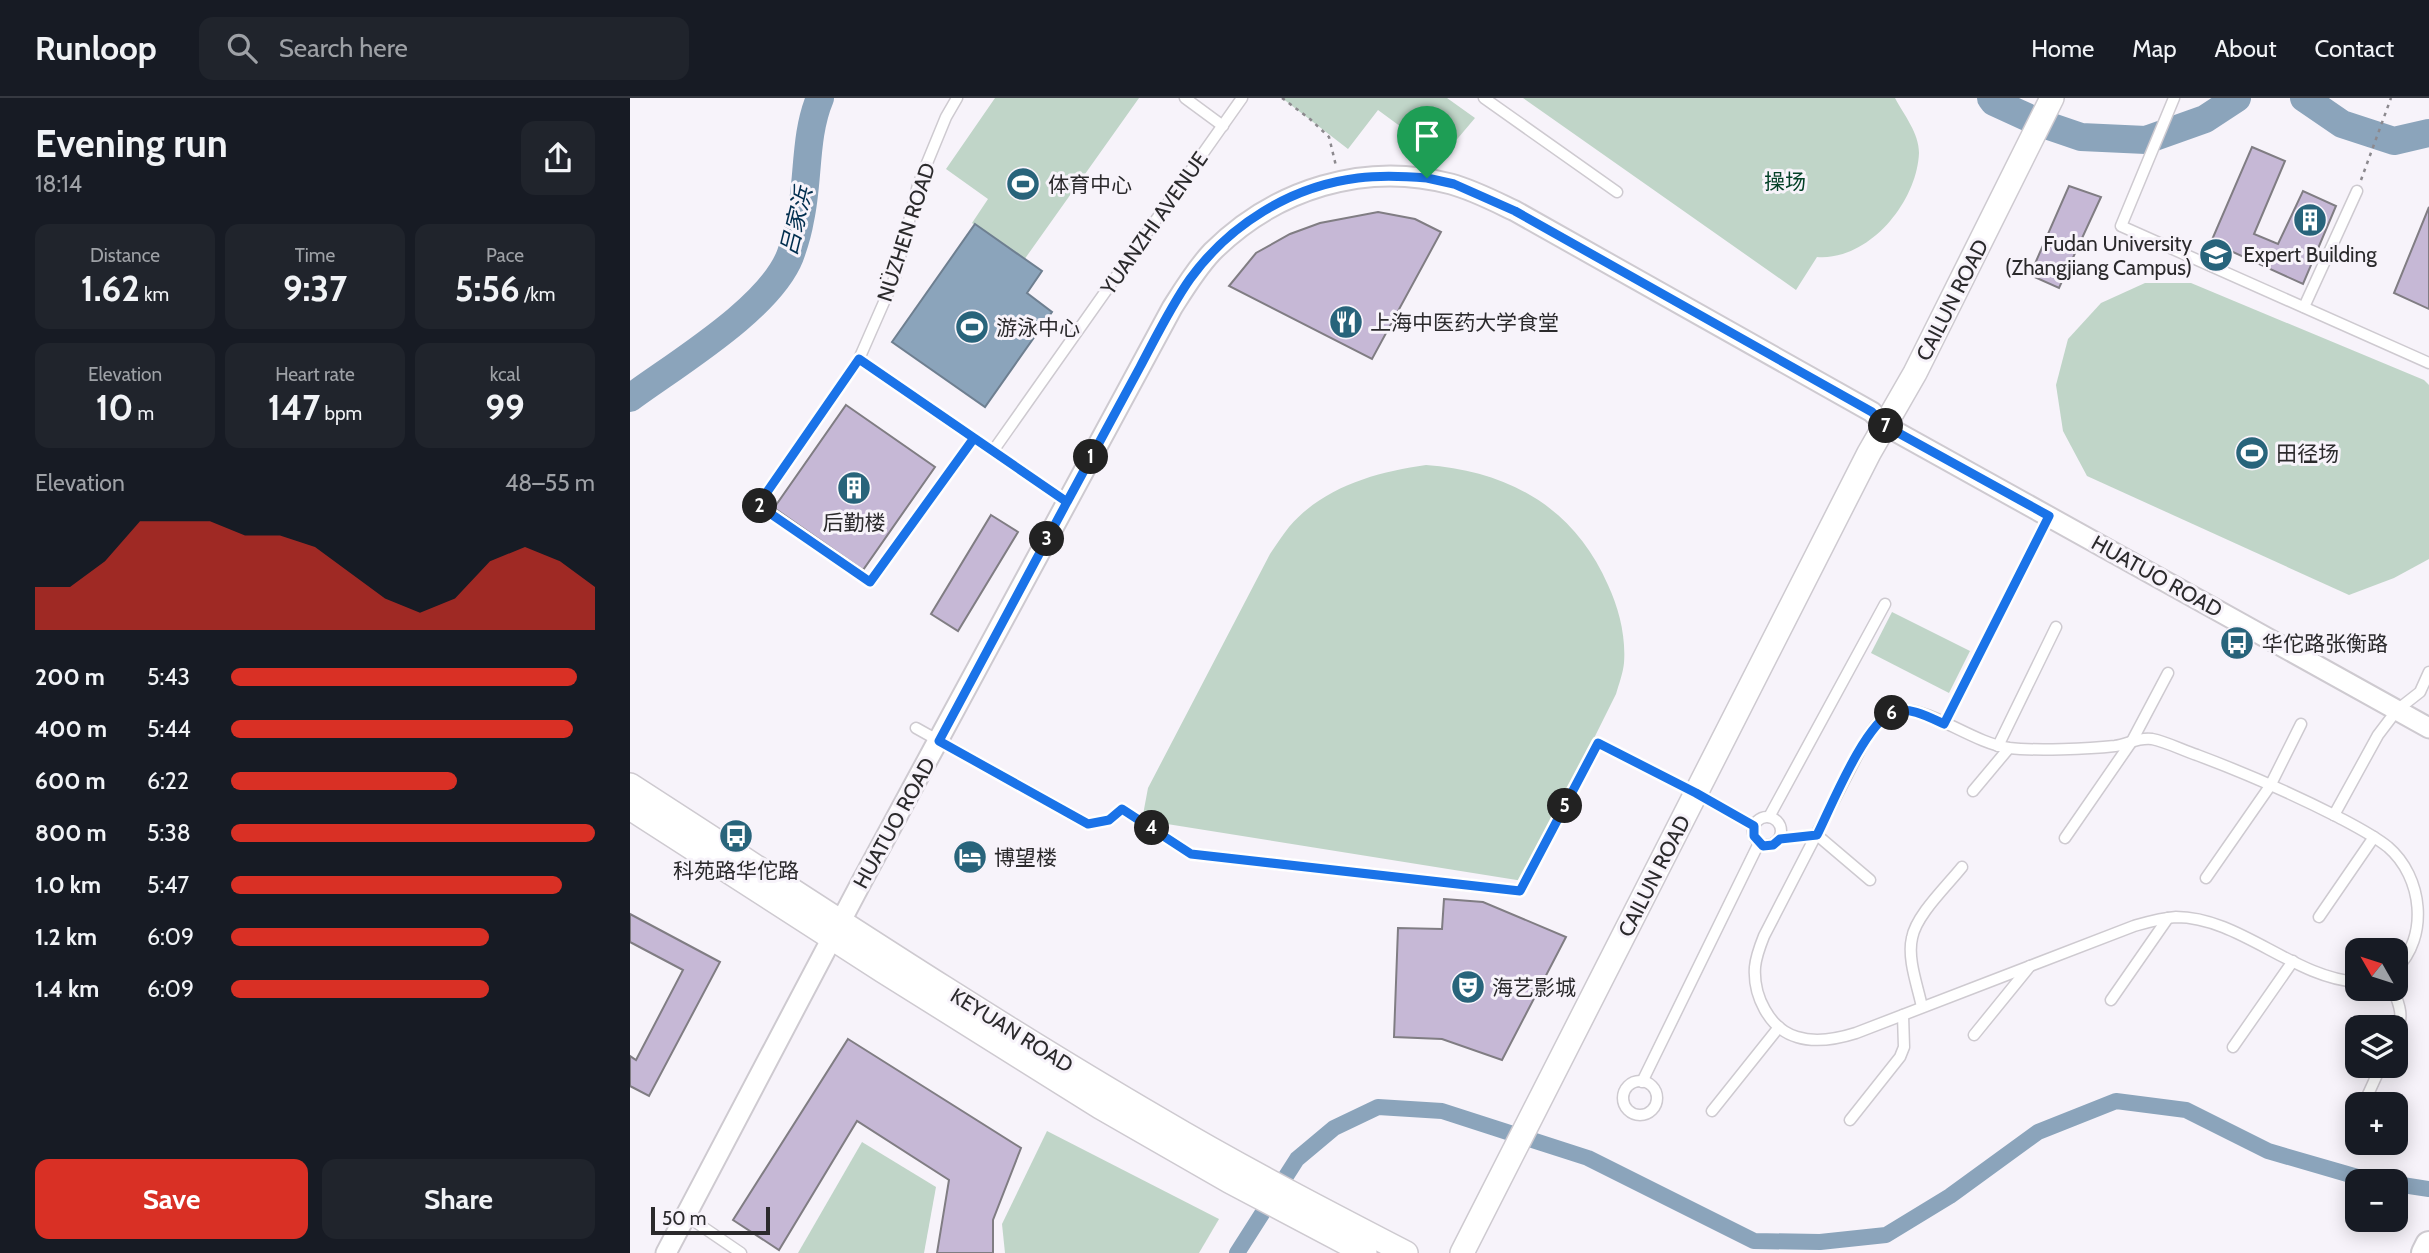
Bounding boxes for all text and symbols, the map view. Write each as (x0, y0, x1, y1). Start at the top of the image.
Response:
search box (199, 17, 689, 80)
text: Runloop (35, 28, 157, 68)
icon: search (223, 29, 261, 67)
text: Search here (279, 32, 408, 64)
text: Home (2031, 34, 2094, 63)
text: Map (2132, 34, 2177, 63)
text: About (2215, 34, 2277, 63)
text: Contact (2315, 34, 2394, 63)
pin (1397, 106, 1457, 178)
icon: arrive (1408, 117, 1446, 155)
text: Evening run (35, 120, 228, 167)
button: share (521, 121, 595, 195)
street label: YUANZHI AVENUE (1095, 147, 1213, 300)
street label: NÜZHEN ROAD (872, 160, 940, 304)
sports icon: 体育中心 (1004, 165, 1042, 203)
park label: 操场 (1764, 169, 1806, 194)
text: 18:14 (35, 170, 82, 198)
place label: 体育中心 (1048, 172, 1132, 197)
water label: 吕家浜 (774, 182, 818, 258)
building icon: Expert Building (2291, 201, 2329, 239)
place label: Fudan University (Zhangjiang Campus) (2005, 231, 2192, 281)
street label: CAILUN ROAD (1911, 235, 1993, 365)
school or university icon: Fudan University (Zhangjiang Campus) (2197, 236, 2235, 274)
place label: Expert Building (2243, 242, 2377, 267)
text: Distance (90, 244, 160, 267)
text: Time (295, 244, 335, 267)
text: Pace (486, 244, 524, 267)
text: 1.62 (81, 267, 140, 310)
text: 9:37 (283, 267, 347, 310)
text: 5:56 (455, 267, 520, 310)
text: km (140, 283, 169, 306)
text: /km (520, 283, 555, 306)
restaurant icon: 上海中医药大学食堂 (1327, 303, 1365, 341)
sports icon: 游泳中心 (953, 308, 991, 346)
place label: 上海中医药大学食堂 (1370, 310, 1559, 335)
place label: 游泳中心 (996, 315, 1080, 340)
text: Elevation (88, 363, 162, 386)
text: Heart rate (275, 363, 355, 386)
text: kcal (490, 363, 520, 386)
text: 10 (96, 386, 133, 429)
text: 147 (268, 386, 320, 429)
text: 99 (485, 386, 525, 429)
text: m (133, 402, 154, 425)
text: bpm (320, 402, 362, 425)
pin: 7 (1868, 408, 1904, 444)
text: 7 (1881, 414, 1890, 437)
sports icon: 田径场 (2233, 434, 2271, 472)
pin: 1 (1074, 440, 1108, 474)
place label: 田径场 (2276, 441, 2339, 466)
text: 1 (1087, 445, 1094, 468)
text: Elevation (35, 469, 125, 497)
text: 48–55 m (505, 469, 595, 497)
building icon: 后勤楼 (835, 469, 873, 507)
pin: 2 (743, 488, 778, 524)
text: 2 (754, 494, 765, 517)
place label: 后勤楼 (823, 510, 886, 535)
pin: 3 (1030, 522, 1064, 556)
text: 3 (1041, 527, 1052, 550)
street label: HUATUO ROAD (2087, 530, 2227, 622)
bus stop icon: 华佗路张衡路 (2218, 624, 2256, 662)
place label: 华佗路张衡路 (2262, 631, 2388, 656)
text: 200 m (35, 663, 105, 691)
text: 5:43 (147, 663, 190, 691)
pin: 6 (1874, 696, 1910, 730)
text: 6 (1886, 701, 1897, 724)
text: 400 m (35, 715, 107, 743)
text: 5:44 (147, 715, 191, 743)
street label: HUATUO ROAD (848, 753, 940, 893)
text: 600 m (35, 767, 106, 795)
text: 6:22 (147, 767, 189, 795)
pin: 5 (1548, 788, 1583, 824)
text: 5 (1559, 794, 1570, 817)
pin: 4 (1134, 810, 1170, 846)
street label: CAILUN ROAD (1613, 811, 1695, 941)
text: 4 (1146, 816, 1157, 839)
bus stop icon: 科苑路华佗路 (717, 817, 755, 855)
text: 800 m (35, 819, 107, 847)
text: 5:38 (147, 819, 191, 847)
hotel icon: 博望楼 (951, 838, 989, 876)
place label: 博望楼 (994, 845, 1057, 870)
place label: 科苑路华佗路 (673, 858, 799, 883)
text: 1.0 km (35, 871, 101, 899)
text: 5:47 (147, 871, 189, 899)
text: 1.2 km (35, 923, 97, 951)
text: 6:09 (147, 923, 194, 951)
north arrow (2345, 938, 2408, 1001)
map controls (2345, 938, 2408, 1232)
theatre icon: 海艺影城 (1449, 968, 1487, 1006)
text: 1.4 km (35, 975, 99, 1003)
text: 6:09 (147, 975, 194, 1003)
place label: 海艺影城 (1492, 975, 1576, 1000)
street label: KEYUAN ROAD (946, 982, 1078, 1078)
button: layers (2345, 1015, 2408, 1078)
button: + (2345, 1092, 2408, 1155)
button: Save (35, 1159, 308, 1239)
button: Share (322, 1159, 595, 1239)
button: − (2345, 1169, 2408, 1232)
scale bar (651, 1204, 770, 1236)
text: 50 m (662, 1207, 706, 1230)

